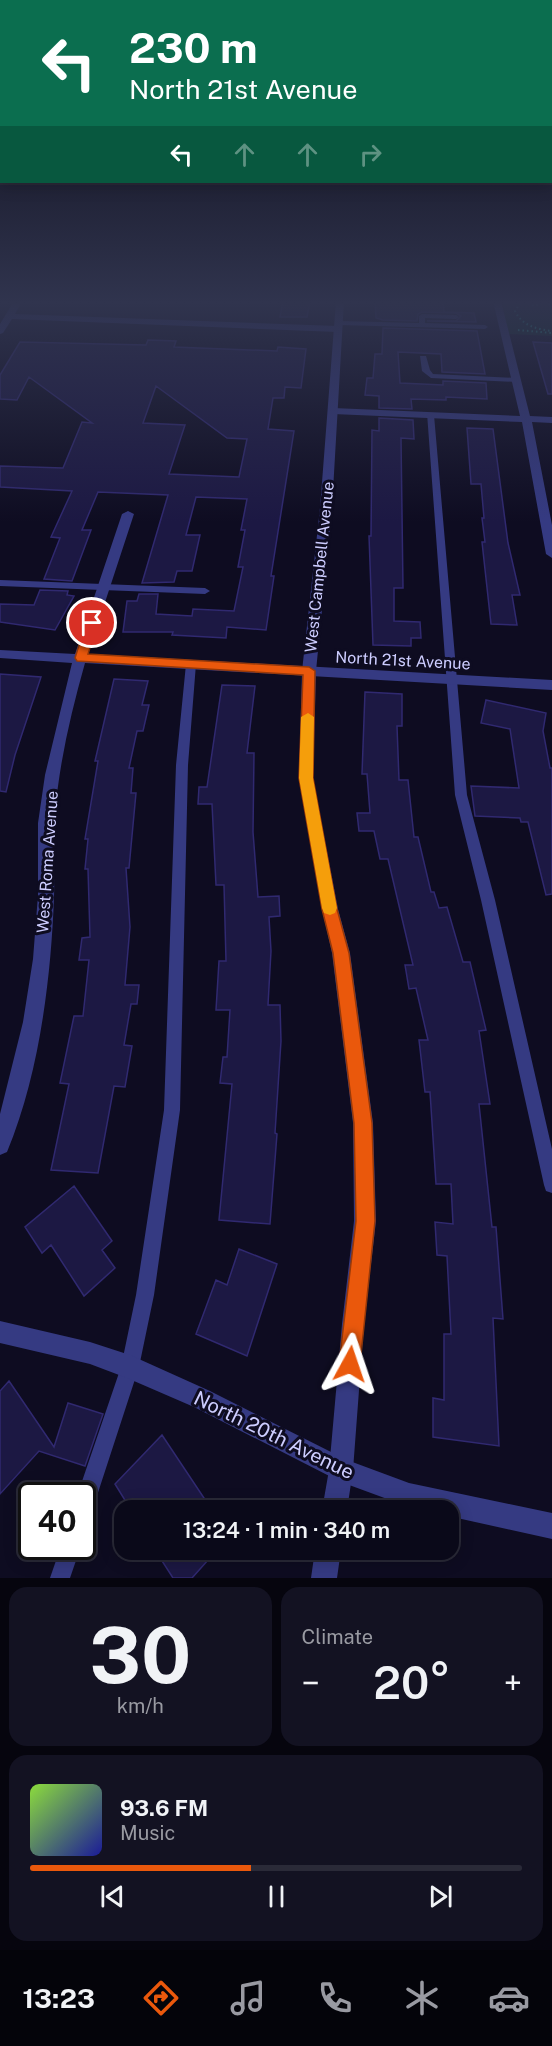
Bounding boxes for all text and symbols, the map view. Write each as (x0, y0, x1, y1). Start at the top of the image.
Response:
text: 230 m (129, 23, 258, 72)
icon: left (30, 24, 108, 102)
text: North 21st Avenue (129, 73, 357, 105)
icon: left (165, 138, 198, 171)
icon: ahead (228, 138, 261, 171)
icon: ahead (291, 138, 324, 171)
icon: right (354, 138, 387, 171)
street label: West Campbell Avenue (301, 481, 338, 653)
pin (66, 597, 117, 648)
icon: arrive (75, 606, 108, 639)
street label: North 21st Avenue (335, 647, 471, 674)
street label: West Roma Avenue (33, 790, 62, 934)
position arrow (318, 1332, 382, 1396)
street label: North 20th Avenue (190, 1386, 358, 1484)
speed limit sign: 40 (18, 1482, 96, 1560)
text: 13:24 · 1 min · 340 m (183, 1517, 390, 1543)
text: 30 (89, 1609, 191, 1701)
text: Climate (302, 1625, 373, 1649)
text: 20° (373, 1656, 450, 1709)
text: − (302, 1664, 320, 1702)
text: + (504, 1664, 522, 1702)
text: km/h (117, 1694, 164, 1718)
text: 93.6 FM (120, 1795, 208, 1821)
text: Music (120, 1821, 175, 1845)
icon: previous (96, 1880, 129, 1913)
icon: pause (260, 1880, 293, 1913)
icon: next (424, 1880, 457, 1913)
icon: directions (140, 1977, 182, 2019)
icon: music (227, 1977, 269, 2019)
icon: phone (314, 1977, 356, 2019)
icon: climate (401, 1977, 443, 2019)
icon: car (488, 1977, 530, 2019)
text: 13:23 (22, 1982, 95, 2014)

